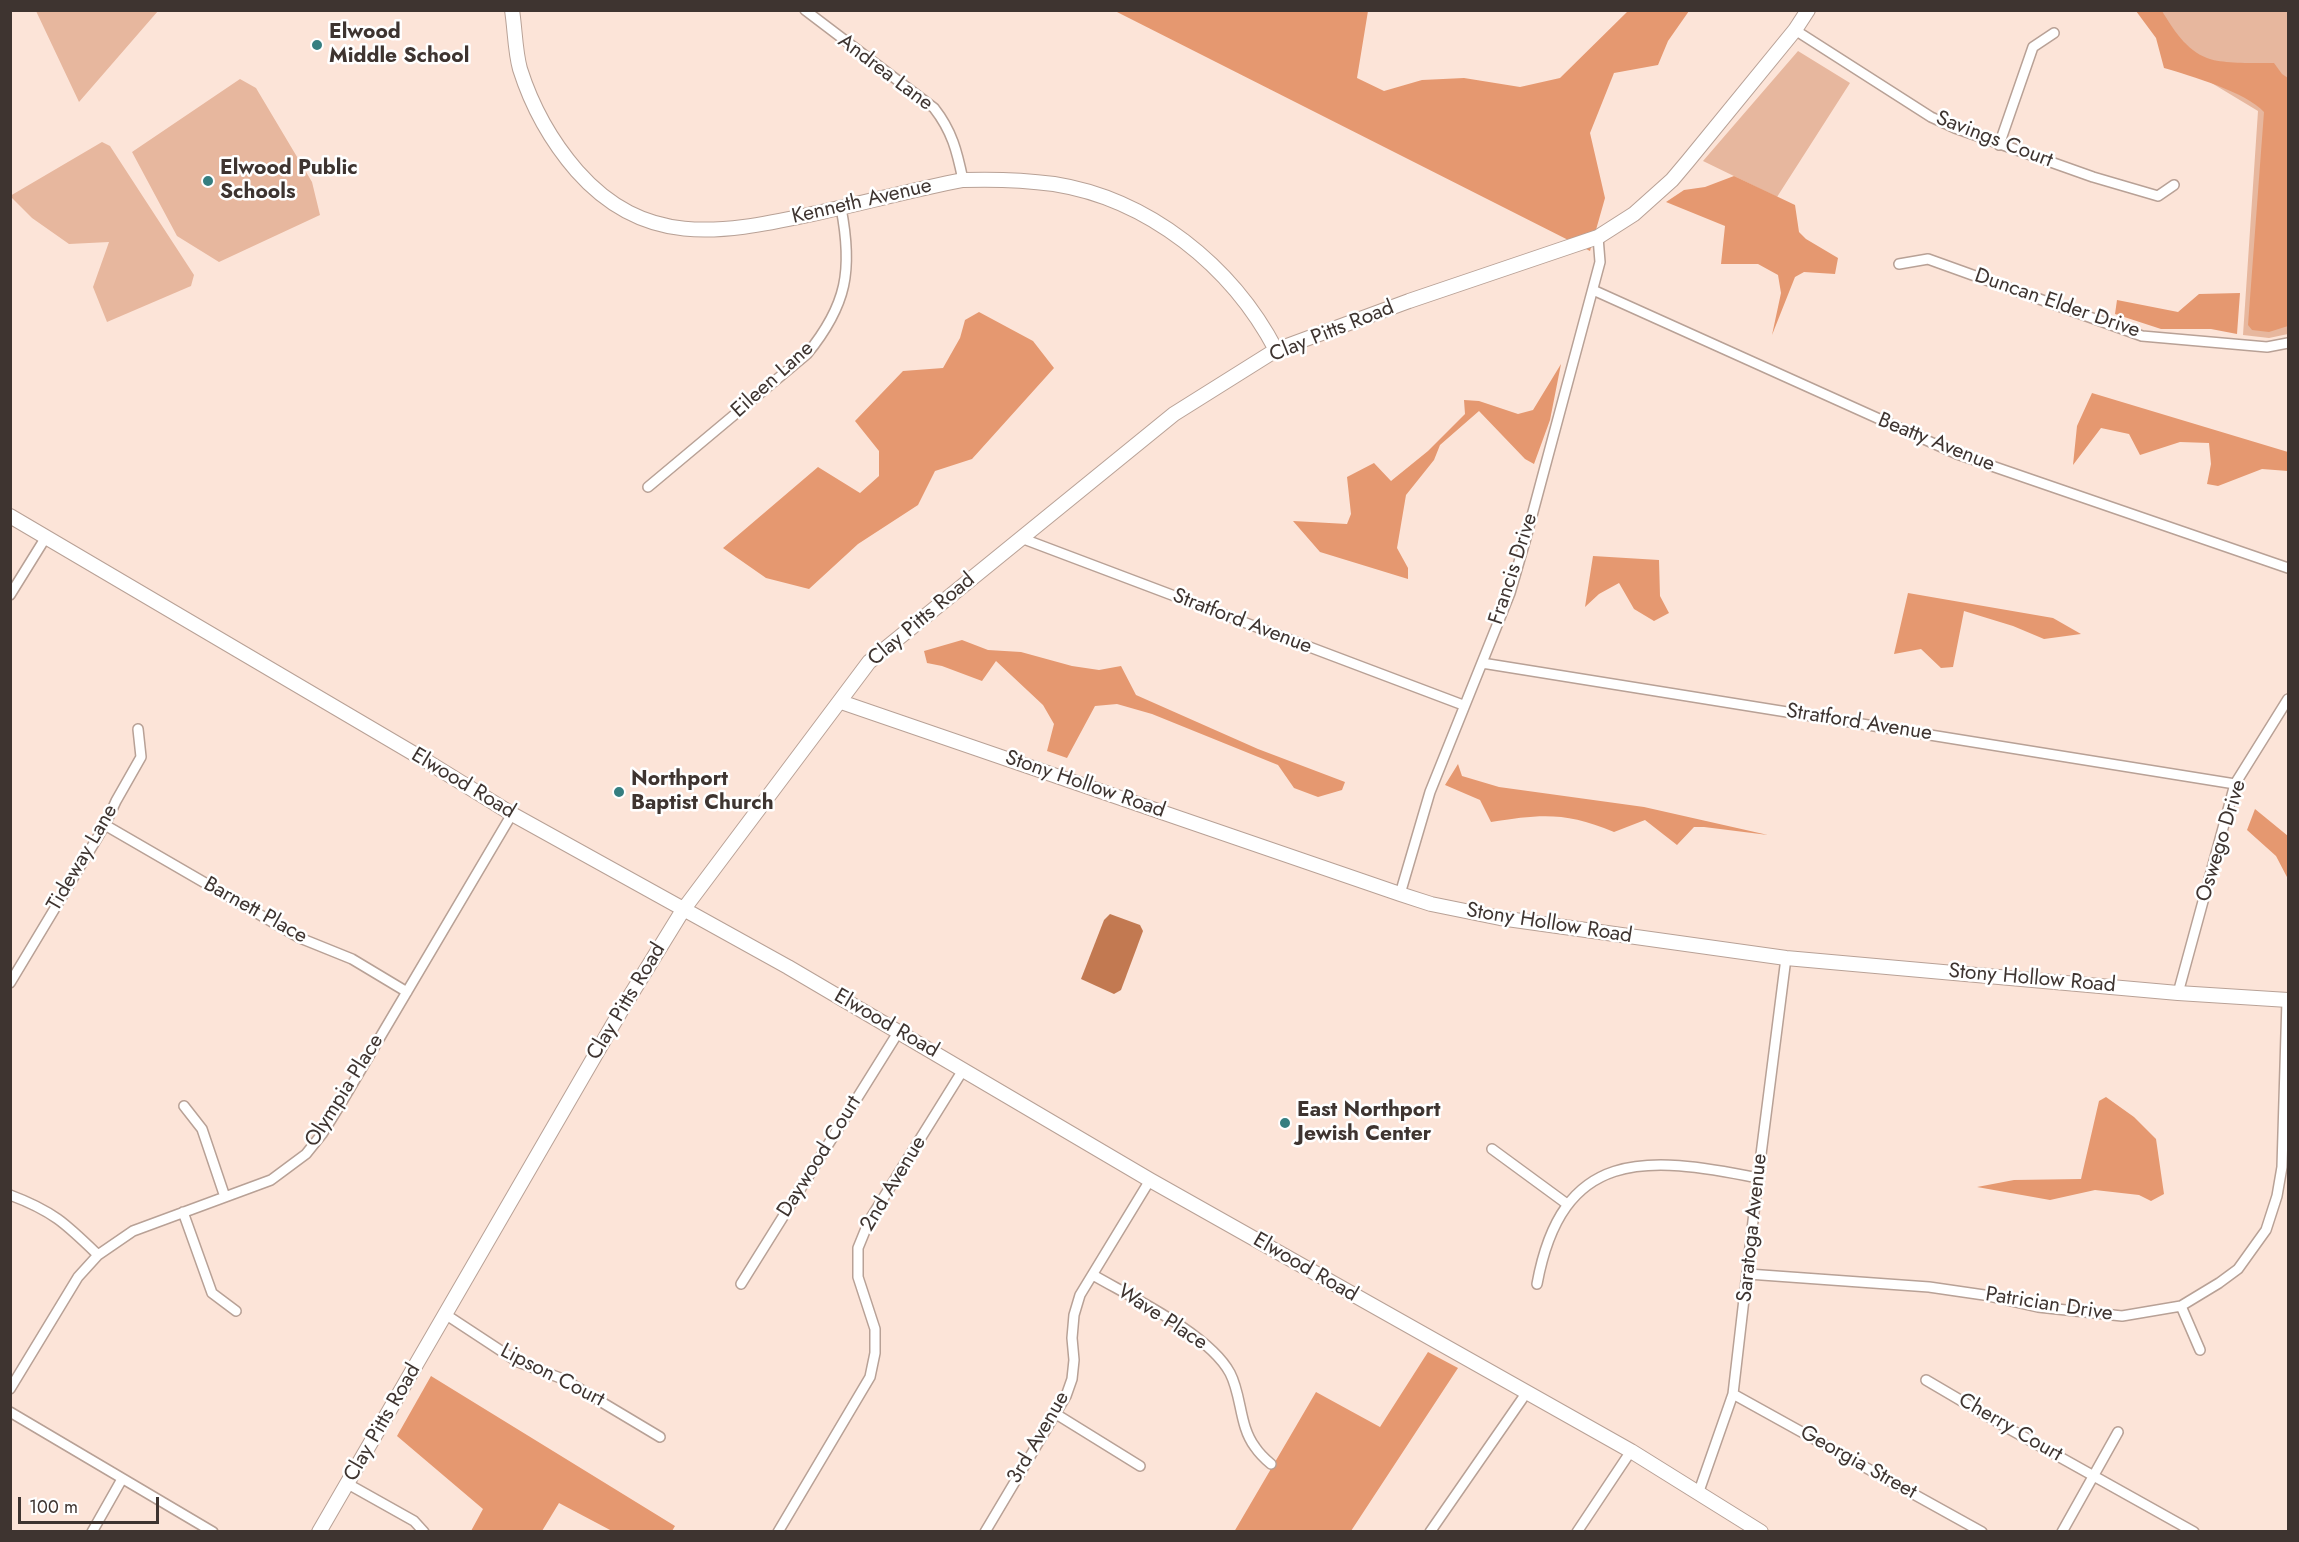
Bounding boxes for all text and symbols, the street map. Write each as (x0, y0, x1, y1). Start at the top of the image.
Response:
place label: Elwood Middle School (329, 20, 469, 70)
street label: Andrea Lane (833, 29, 937, 117)
marker: Elwood Middle School (310, 38, 324, 52)
street label: Savings Court (1932, 106, 2056, 174)
place label: Elwood Public Schools (220, 156, 358, 206)
marker: Elwood Public Schools (201, 174, 215, 188)
street label: Kenneth Avenue (790, 174, 934, 230)
street label: Duncan Elder Drive (1971, 264, 2143, 344)
street label: Clay Pitts Road (1266, 296, 1398, 368)
street label: Eileen Lane (727, 336, 819, 424)
street label: Beatty Avenue (1874, 408, 1998, 478)
street label: Francis Drive (1484, 510, 1544, 628)
street label: Clay Pitts Road (863, 568, 981, 672)
street label: Stratford Avenue (1169, 584, 1315, 660)
street label: Stratford Avenue (1784, 699, 1934, 747)
street label: Elwood Road (406, 743, 520, 825)
street label: Stony Hollow Road (1002, 746, 1168, 824)
place label: Northport Baptist Church (631, 767, 774, 817)
street label: Oswego Drive (2192, 777, 2252, 905)
marker: Northport Baptist Church (612, 785, 626, 799)
street label: Tideway Lane (42, 800, 124, 916)
street label: Barnett Place (199, 872, 311, 950)
street label: Stony Hollow Road (1464, 898, 1634, 950)
street label: Clay Pitts Road (582, 939, 672, 1065)
street label: Stony Hollow Road (1947, 959, 2117, 999)
street label: Elwood Road (829, 984, 943, 1064)
street label: Olympia Place (300, 1030, 390, 1152)
street label: Daywood Court (773, 1092, 867, 1222)
place label: East Northport Jewish Center (1297, 1098, 1441, 1148)
marker: East Northport Jewish Center (1278, 1116, 1292, 1130)
street label: 2nd Avenue (856, 1132, 932, 1236)
street label: Saratoga Avenue (1733, 1152, 1773, 1304)
street label: Elwood Road (1248, 1228, 1362, 1308)
street label: Wave Place (1112, 1280, 1212, 1356)
street label: Patrician Drive (1984, 1283, 2114, 1327)
street label: Lipson Court (496, 1339, 608, 1413)
street label: Clay Pitts Road (339, 1360, 427, 1486)
street label: 3rd Avenue (1002, 1387, 1076, 1489)
street label: Cherry Court (1954, 1388, 2066, 1468)
street label: Georgia Street (1795, 1421, 1921, 1505)
scale bar (21, 1485, 162, 1523)
text: 100 m (29, 1494, 78, 1520)

